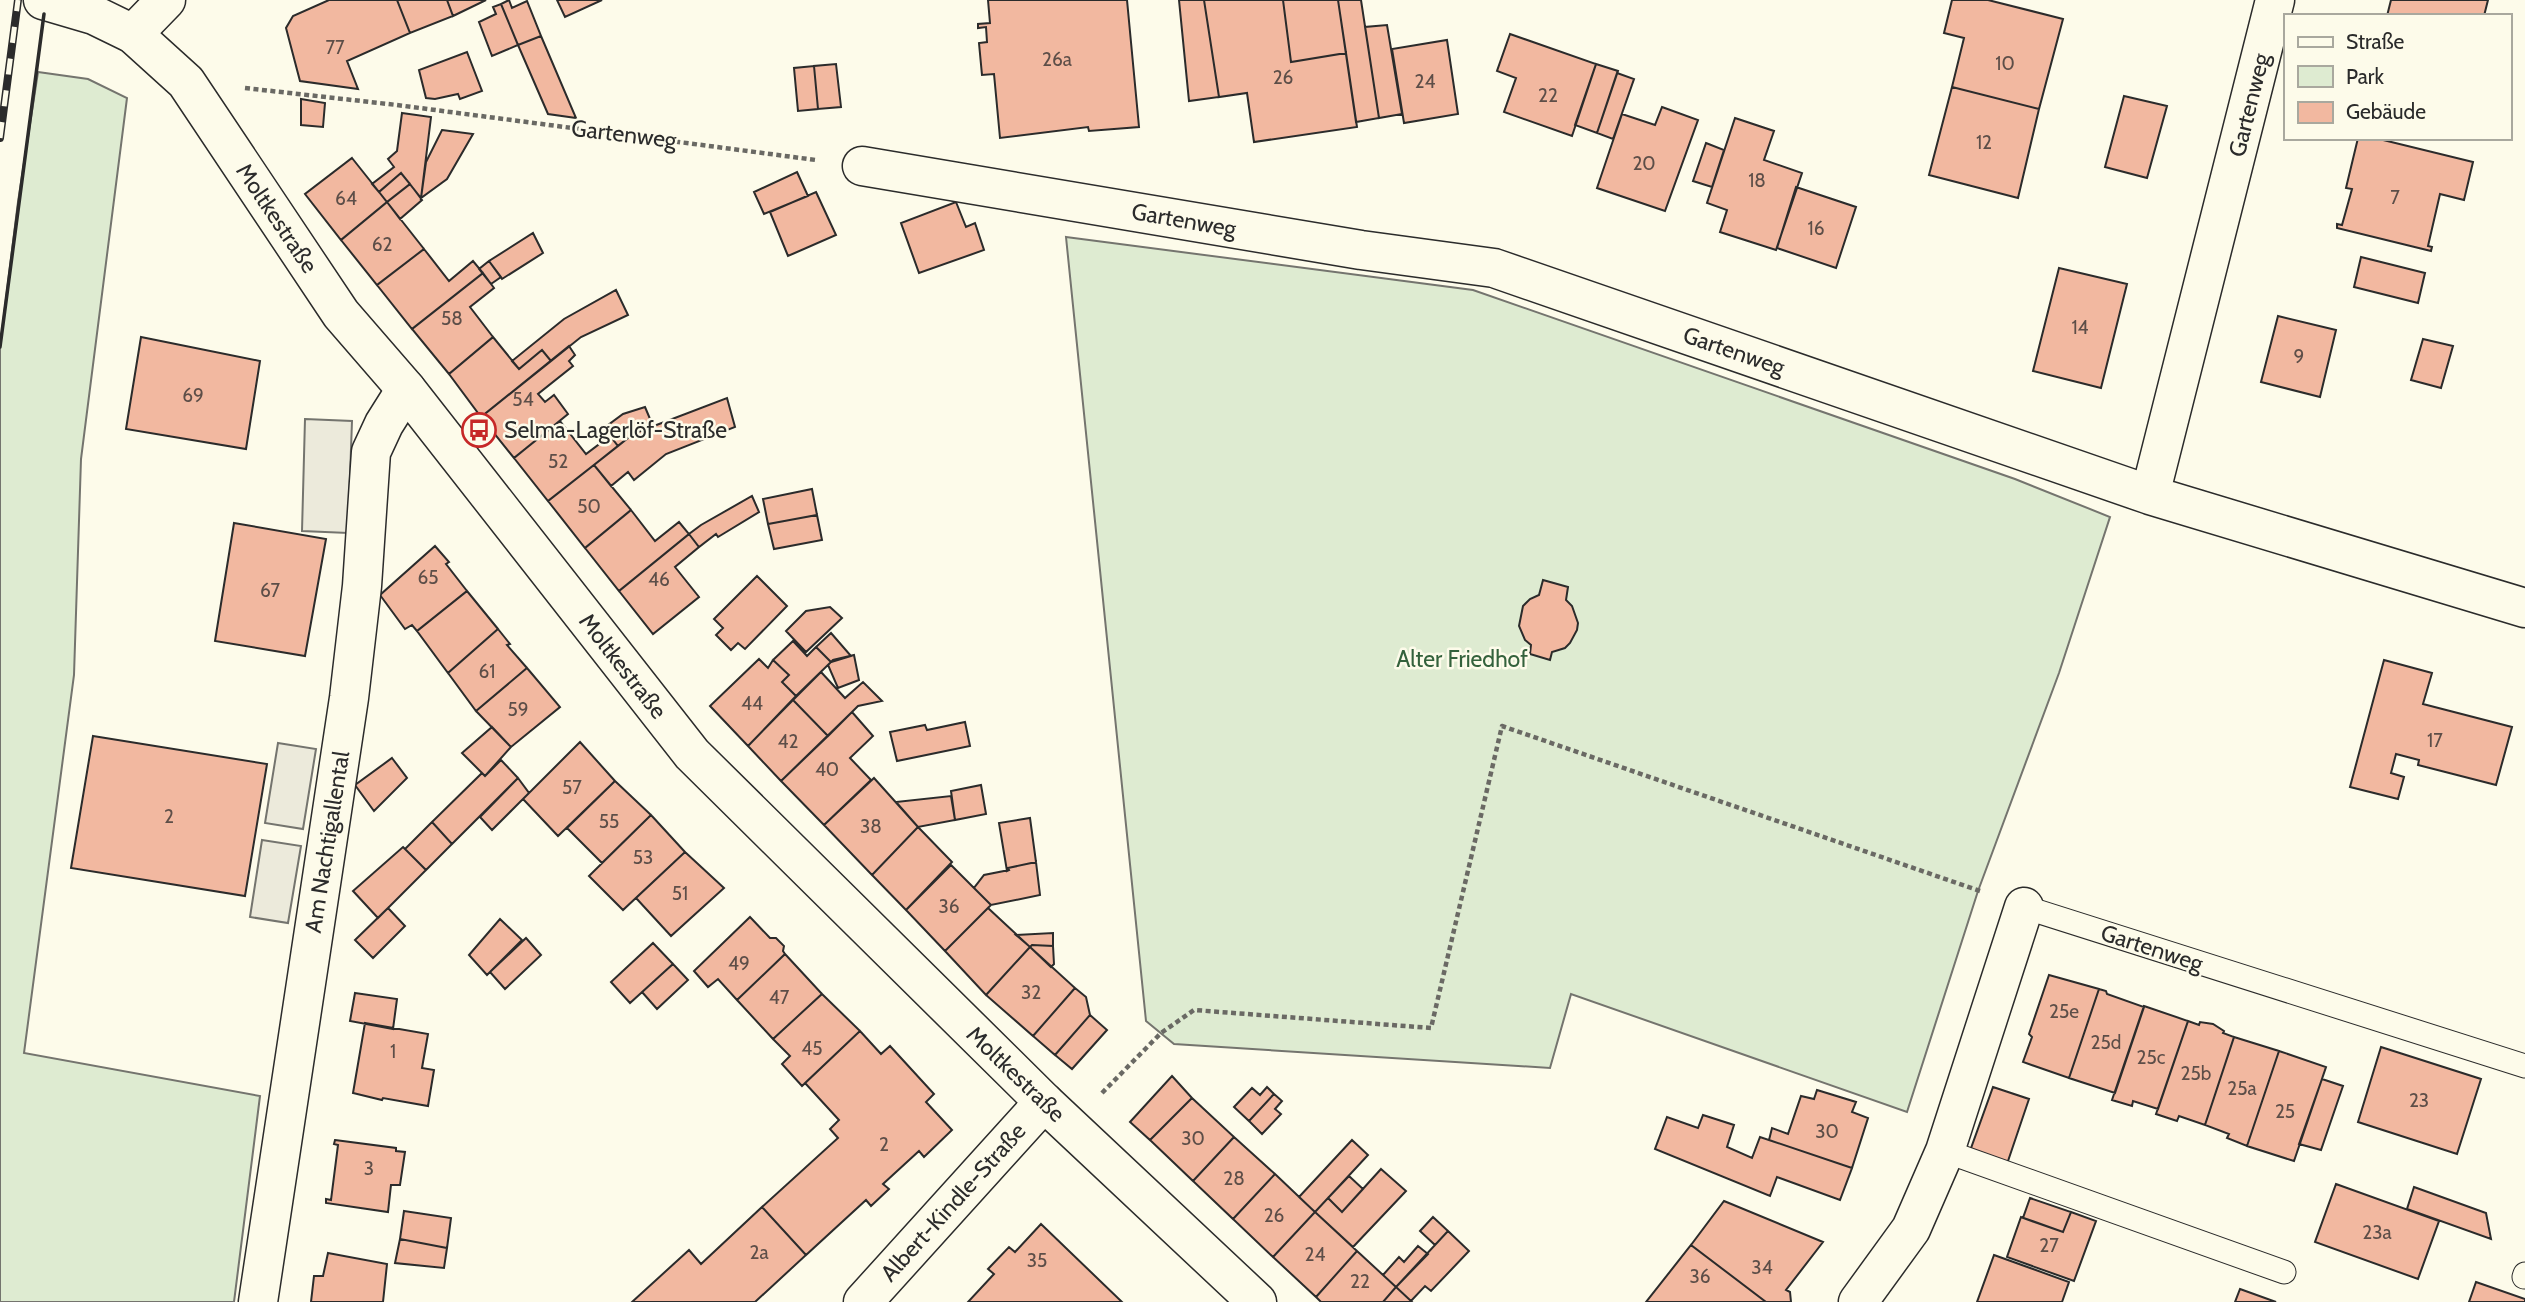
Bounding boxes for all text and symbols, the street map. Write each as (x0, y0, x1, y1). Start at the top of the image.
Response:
legend (2284, 14, 2511, 140)
text: Straße (2346, 29, 2405, 54)
house number: 77 (325, 36, 345, 59)
house number: 26a (1042, 48, 1072, 71)
street label: Gartenweg (2223, 50, 2275, 160)
house number: 10 (1995, 52, 2015, 75)
text: Park (2346, 64, 2384, 89)
house number: 26 (1273, 66, 1293, 89)
house number: 24 (1415, 70, 1435, 93)
house number: 22 (1538, 84, 1558, 107)
text: Gebäude (2346, 99, 2426, 124)
street label: Gartenweg (570, 114, 679, 154)
house number: 12 (1976, 131, 1992, 154)
house number: 20 (1632, 152, 1656, 175)
street label: Moltkestraße (230, 158, 324, 278)
house number: 18 (1748, 169, 1766, 192)
house number: 7 (2390, 186, 2400, 209)
house number: 64 (335, 187, 357, 210)
street label: Gartenweg (1130, 197, 1239, 243)
house number: 16 (1808, 217, 1825, 240)
house number: 62 (372, 233, 392, 256)
house number: 58 (441, 307, 463, 330)
house number: 14 (2071, 316, 2089, 339)
street label: Gartenweg (1679, 321, 1789, 382)
house number: 9 (2294, 345, 2304, 368)
house number: 69 (182, 384, 204, 407)
house number: 54 (512, 388, 534, 411)
bus stop icon: Selma-Lagerlöf-Straße (460, 411, 498, 449)
place label: Selma-Lagerlöf-Straße (504, 416, 727, 444)
house number: 52 (548, 450, 568, 473)
house number: 50 (577, 495, 601, 518)
house number: 65 (417, 566, 439, 589)
house number: 46 (648, 568, 670, 591)
house number: 67 (260, 579, 281, 602)
street label: Moltkestraße (573, 608, 673, 724)
park label: Alter Friedhof (1396, 645, 1528, 673)
house number: 61 (479, 660, 495, 683)
house number: 44 (741, 692, 763, 715)
house number: 59 (507, 698, 529, 721)
house number: 17 (2427, 729, 2443, 752)
house number: 42 (778, 730, 798, 753)
street label: Am Nachtigallental (299, 748, 355, 935)
house number: 40 (815, 758, 839, 781)
house number: 57 (562, 776, 582, 799)
house number: 2 (164, 805, 174, 828)
house number: 55 (599, 810, 619, 833)
house number: 38 (860, 815, 882, 838)
house number: 53 (633, 846, 653, 869)
house number: 51 (672, 882, 688, 905)
house number: 36 (938, 895, 960, 918)
street label: Gartenweg (2097, 918, 2207, 978)
house number: 49 (728, 952, 750, 975)
house number: 32 (1021, 981, 1041, 1004)
house number: 47 (769, 986, 790, 1009)
house number: 25e (2049, 1000, 2079, 1023)
street label: Moltkestraße (961, 1020, 1071, 1128)
house number: 25d (2091, 1031, 2121, 1054)
house number: 45 (801, 1037, 823, 1060)
house number: 1 (390, 1040, 396, 1063)
house number: 25c (2137, 1046, 2166, 1069)
house number: 25b (2181, 1062, 2211, 1085)
house number: 25a (2227, 1077, 2257, 1100)
house number: 23 (2409, 1089, 2429, 1112)
house number: 25 (2275, 1100, 2295, 1123)
street label: Albert-Kindle-Straße (875, 1117, 1032, 1287)
house number: 30 (1815, 1120, 1839, 1143)
house number: 30 (1181, 1127, 1205, 1150)
house number: 2 (879, 1133, 889, 1156)
house number: 3 (364, 1157, 374, 1180)
house number: 28 (1223, 1167, 1245, 1190)
house number: 26 (1264, 1204, 1284, 1227)
house number: 23a (2362, 1221, 2392, 1244)
house number: 27 (2039, 1234, 2059, 1257)
house number: 2a (749, 1241, 769, 1264)
house number: 24 (1305, 1243, 1325, 1266)
house number: 35 (1027, 1249, 1047, 1272)
house number: 34 (1751, 1256, 1773, 1279)
house number: 36 (1689, 1265, 1711, 1288)
house number: 22 (1350, 1270, 1370, 1293)

